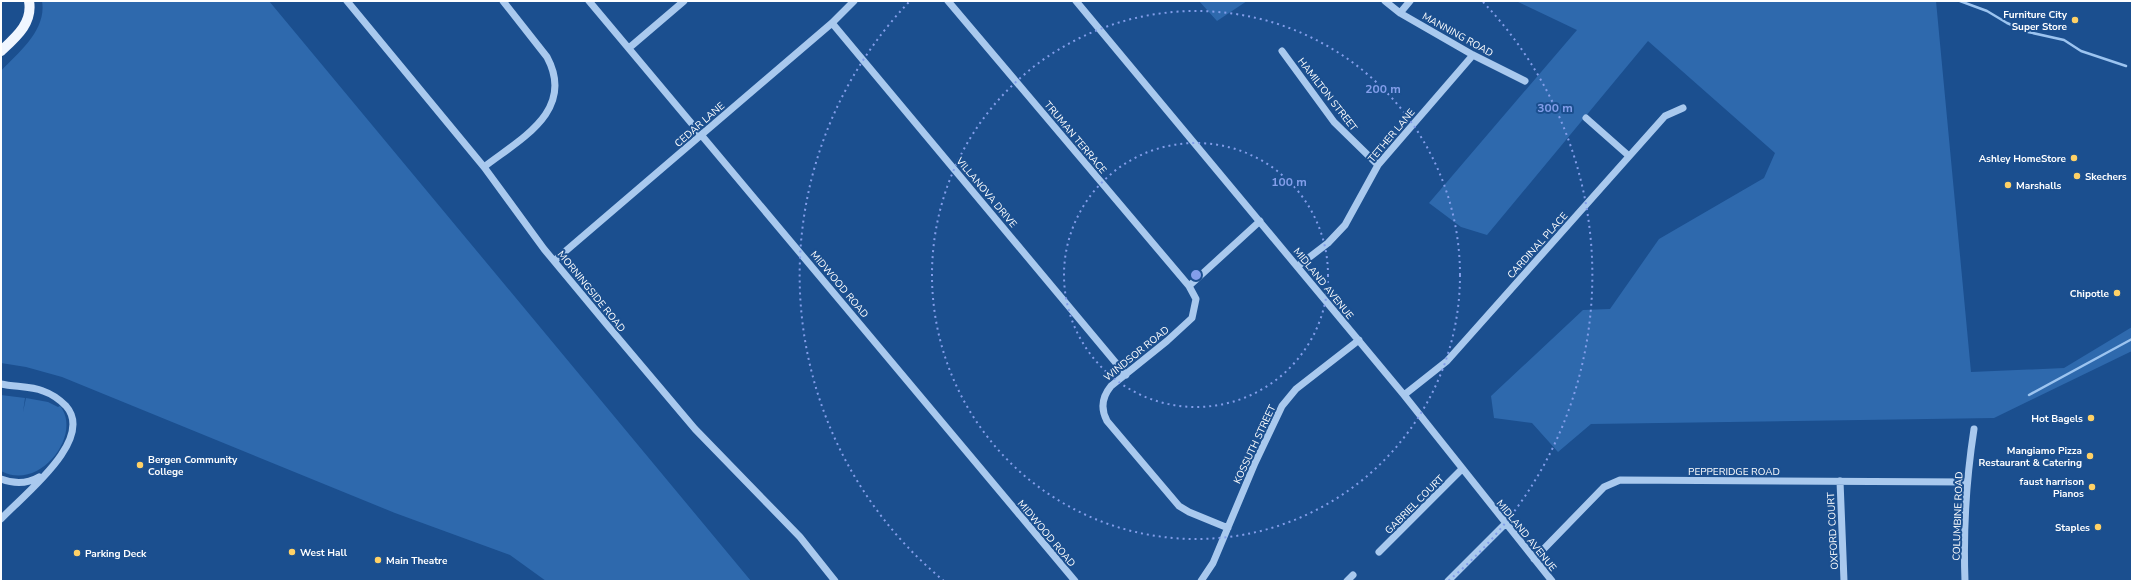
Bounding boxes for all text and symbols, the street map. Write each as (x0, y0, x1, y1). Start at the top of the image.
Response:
place label: Furniture City Super Store (2003, 8, 2068, 34)
street label: MANNING ROAD (1419, 10, 1496, 60)
marker: Furniture City Super Store (2070, 15, 2080, 25)
street label: HAMILTON STREET (1294, 55, 1360, 134)
text: 200 m (1365, 81, 1401, 97)
street label: TRUMAN TERRACE (1041, 98, 1110, 177)
street label: CEDAR LANE (672, 99, 728, 150)
text: 300 m (1537, 100, 1573, 116)
street label: TETHER LANE (1365, 106, 1419, 165)
place label: Ashley HomeStore (1979, 152, 2067, 166)
marker: Ashley HomeStore (2069, 153, 2079, 163)
street label: VILLANOVA DRIVE (952, 154, 1020, 231)
place label: Skechers (2085, 170, 2127, 184)
marker: Skechers (2072, 171, 2082, 181)
text: 100 m (1271, 174, 1307, 190)
place label: Marshalls (2016, 179, 2062, 193)
marker: Marshalls (2003, 180, 2013, 190)
street label: CARDINAL PLACE (1504, 209, 1571, 282)
street label: MIDLAND AVENUE (1290, 245, 1357, 323)
street label: MORNINGSIDE ROAD (554, 248, 628, 335)
street label: MIDWOOD ROAD (807, 248, 871, 321)
centre of rings (1189, 268, 1203, 282)
place label: Chipotle (2070, 287, 2110, 301)
marker: Chipotle (2112, 288, 2122, 298)
street label: WINDSOR ROAD (1101, 323, 1172, 385)
street label: KOSSUTH STREET (1230, 403, 1279, 486)
place label: Hot Bagels (2031, 412, 2083, 426)
marker: Hot Bagels (2086, 413, 2096, 423)
place label: Mangiamo Pizza Restaurant & Catering (1979, 444, 2082, 470)
marker: Mangiamo Pizza Restaurant & Catering (2085, 451, 2095, 461)
place label: Bergen Community College (148, 453, 238, 479)
marker: Bergen Community College (135, 460, 145, 470)
street label: PEPPERIDGE ROAD (1688, 465, 1780, 479)
street label: COLUMBINE ROAD (1949, 471, 1967, 561)
street label: GABRIEL COURT (1382, 472, 1447, 537)
place label: faust harrison Pianos (2020, 475, 2084, 501)
marker: faust harrison Pianos (2087, 482, 2097, 492)
street label: OXFORD COURT (1824, 492, 1842, 570)
street label: MIDWOOD ROAD (1014, 497, 1078, 570)
street label: MIDLAND AVENUE (1493, 497, 1560, 575)
place label: Staples (2055, 521, 2090, 535)
marker: Staples (2093, 522, 2103, 532)
place label: West Hall (300, 546, 348, 560)
place label: Parking Deck (85, 547, 147, 561)
marker: West Hall (287, 547, 297, 557)
marker: Parking Deck (72, 548, 82, 558)
place label: Main Theatre (386, 554, 448, 568)
marker: Main Theatre (373, 555, 383, 565)

